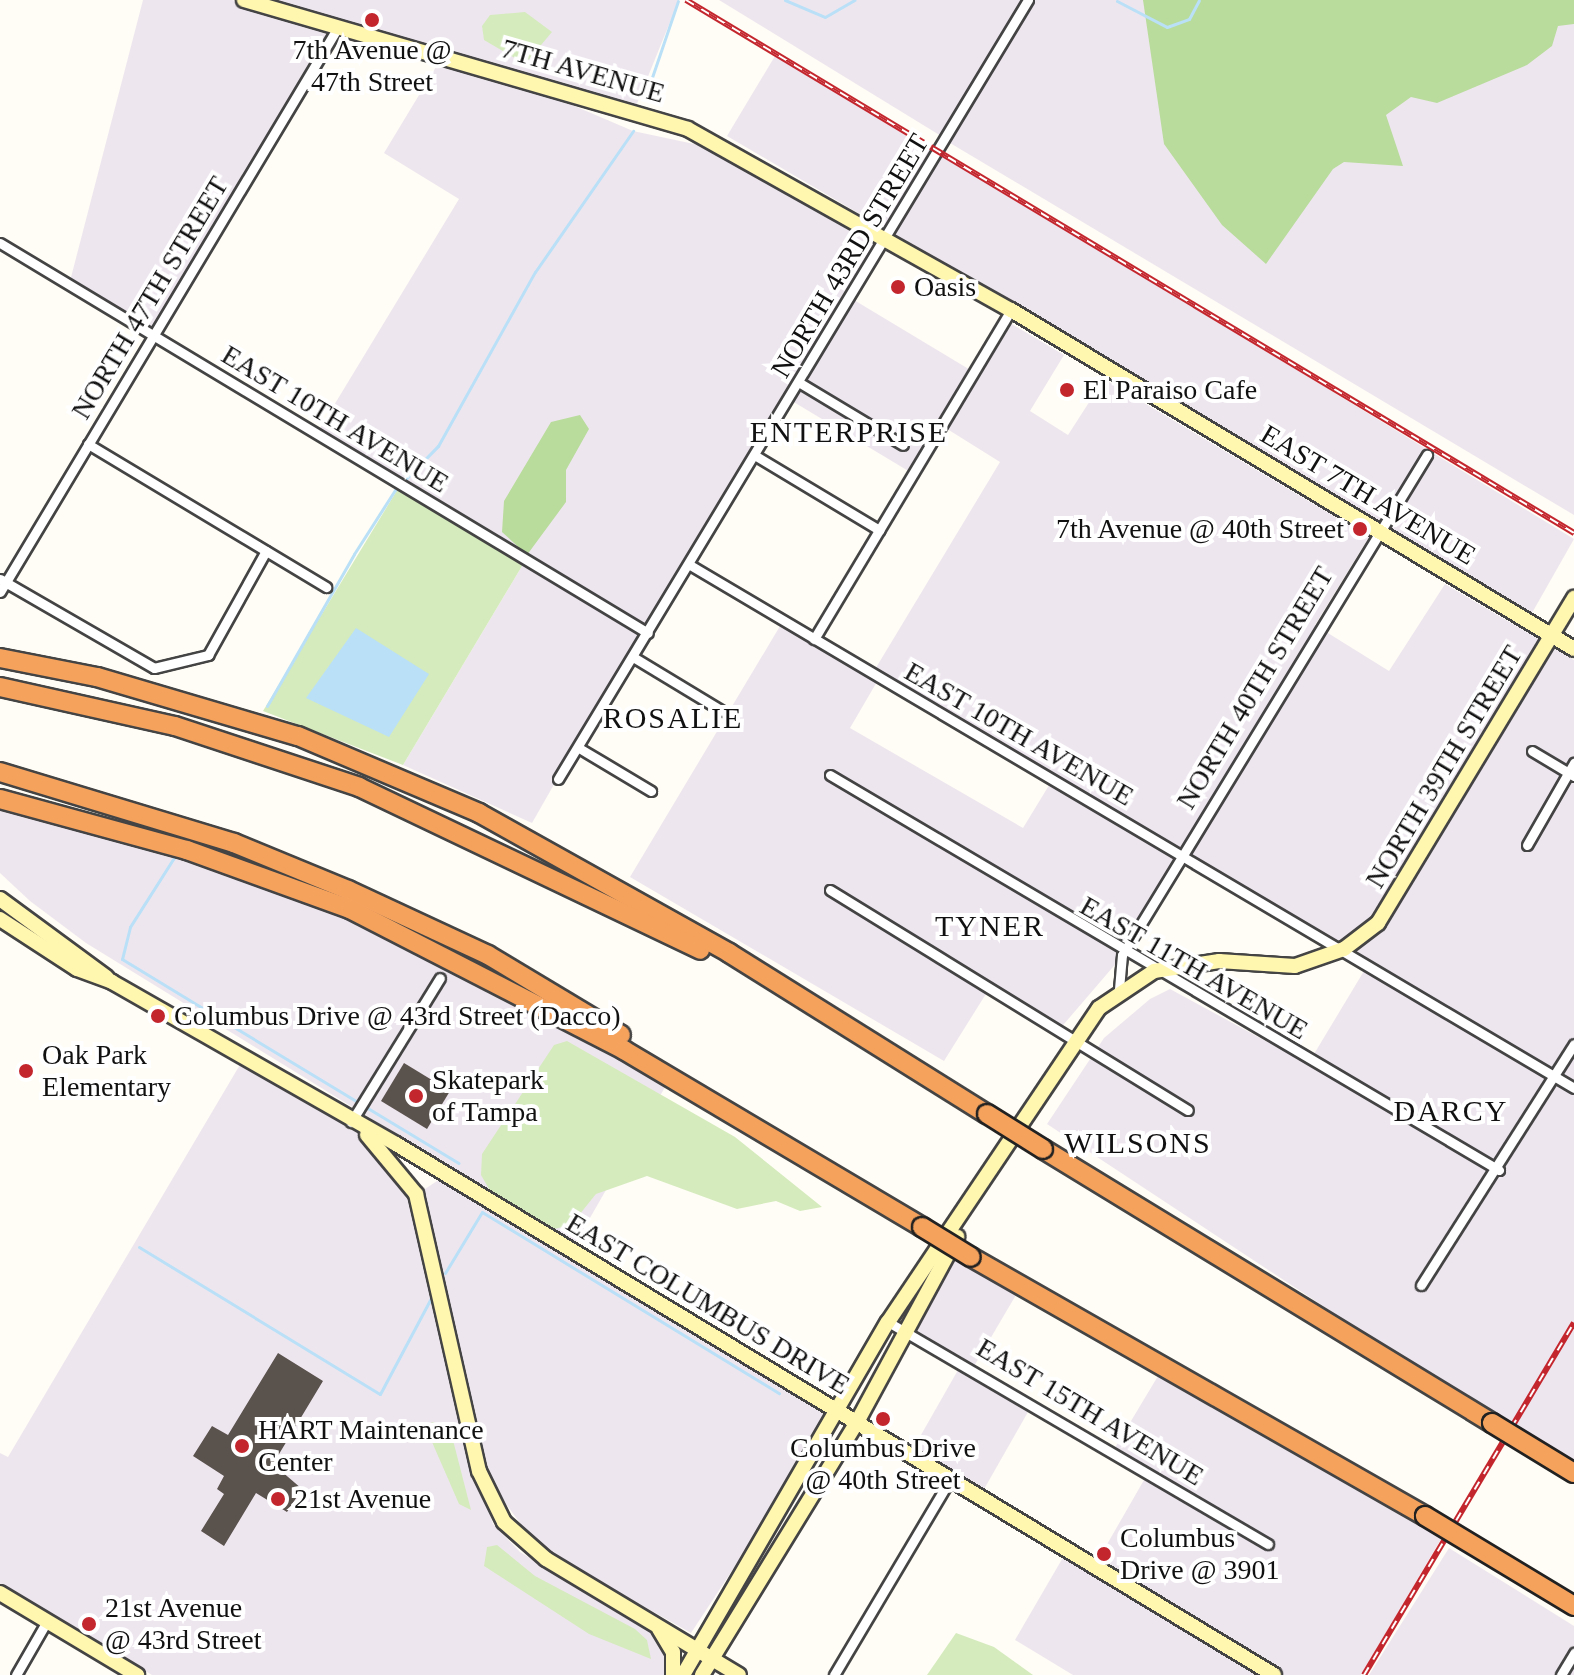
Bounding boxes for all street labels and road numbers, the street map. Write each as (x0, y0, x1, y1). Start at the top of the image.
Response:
street label: 7TH AVENUE (497, 31, 669, 111)
street label: NORTH 43RD STREET (764, 128, 936, 384)
street label: NORTH 47TH STREET (64, 171, 236, 425)
street label: EAST 10TH AVENUE (215, 337, 455, 501)
street label: EAST 7TH AVENUE (1254, 417, 1482, 573)
street label: NORTH 40TH STREET (1169, 561, 1341, 815)
street label: NORTH 39TH STREET (1358, 640, 1530, 894)
street label: EAST 10TH AVENUE (898, 654, 1140, 814)
street label: EAST 11TH AVENUE (1073, 889, 1315, 1047)
street label: EAST COLUMBUS DRIVE (560, 1206, 856, 1402)
street label: EAST 15TH AVENUE (970, 1330, 1210, 1494)

